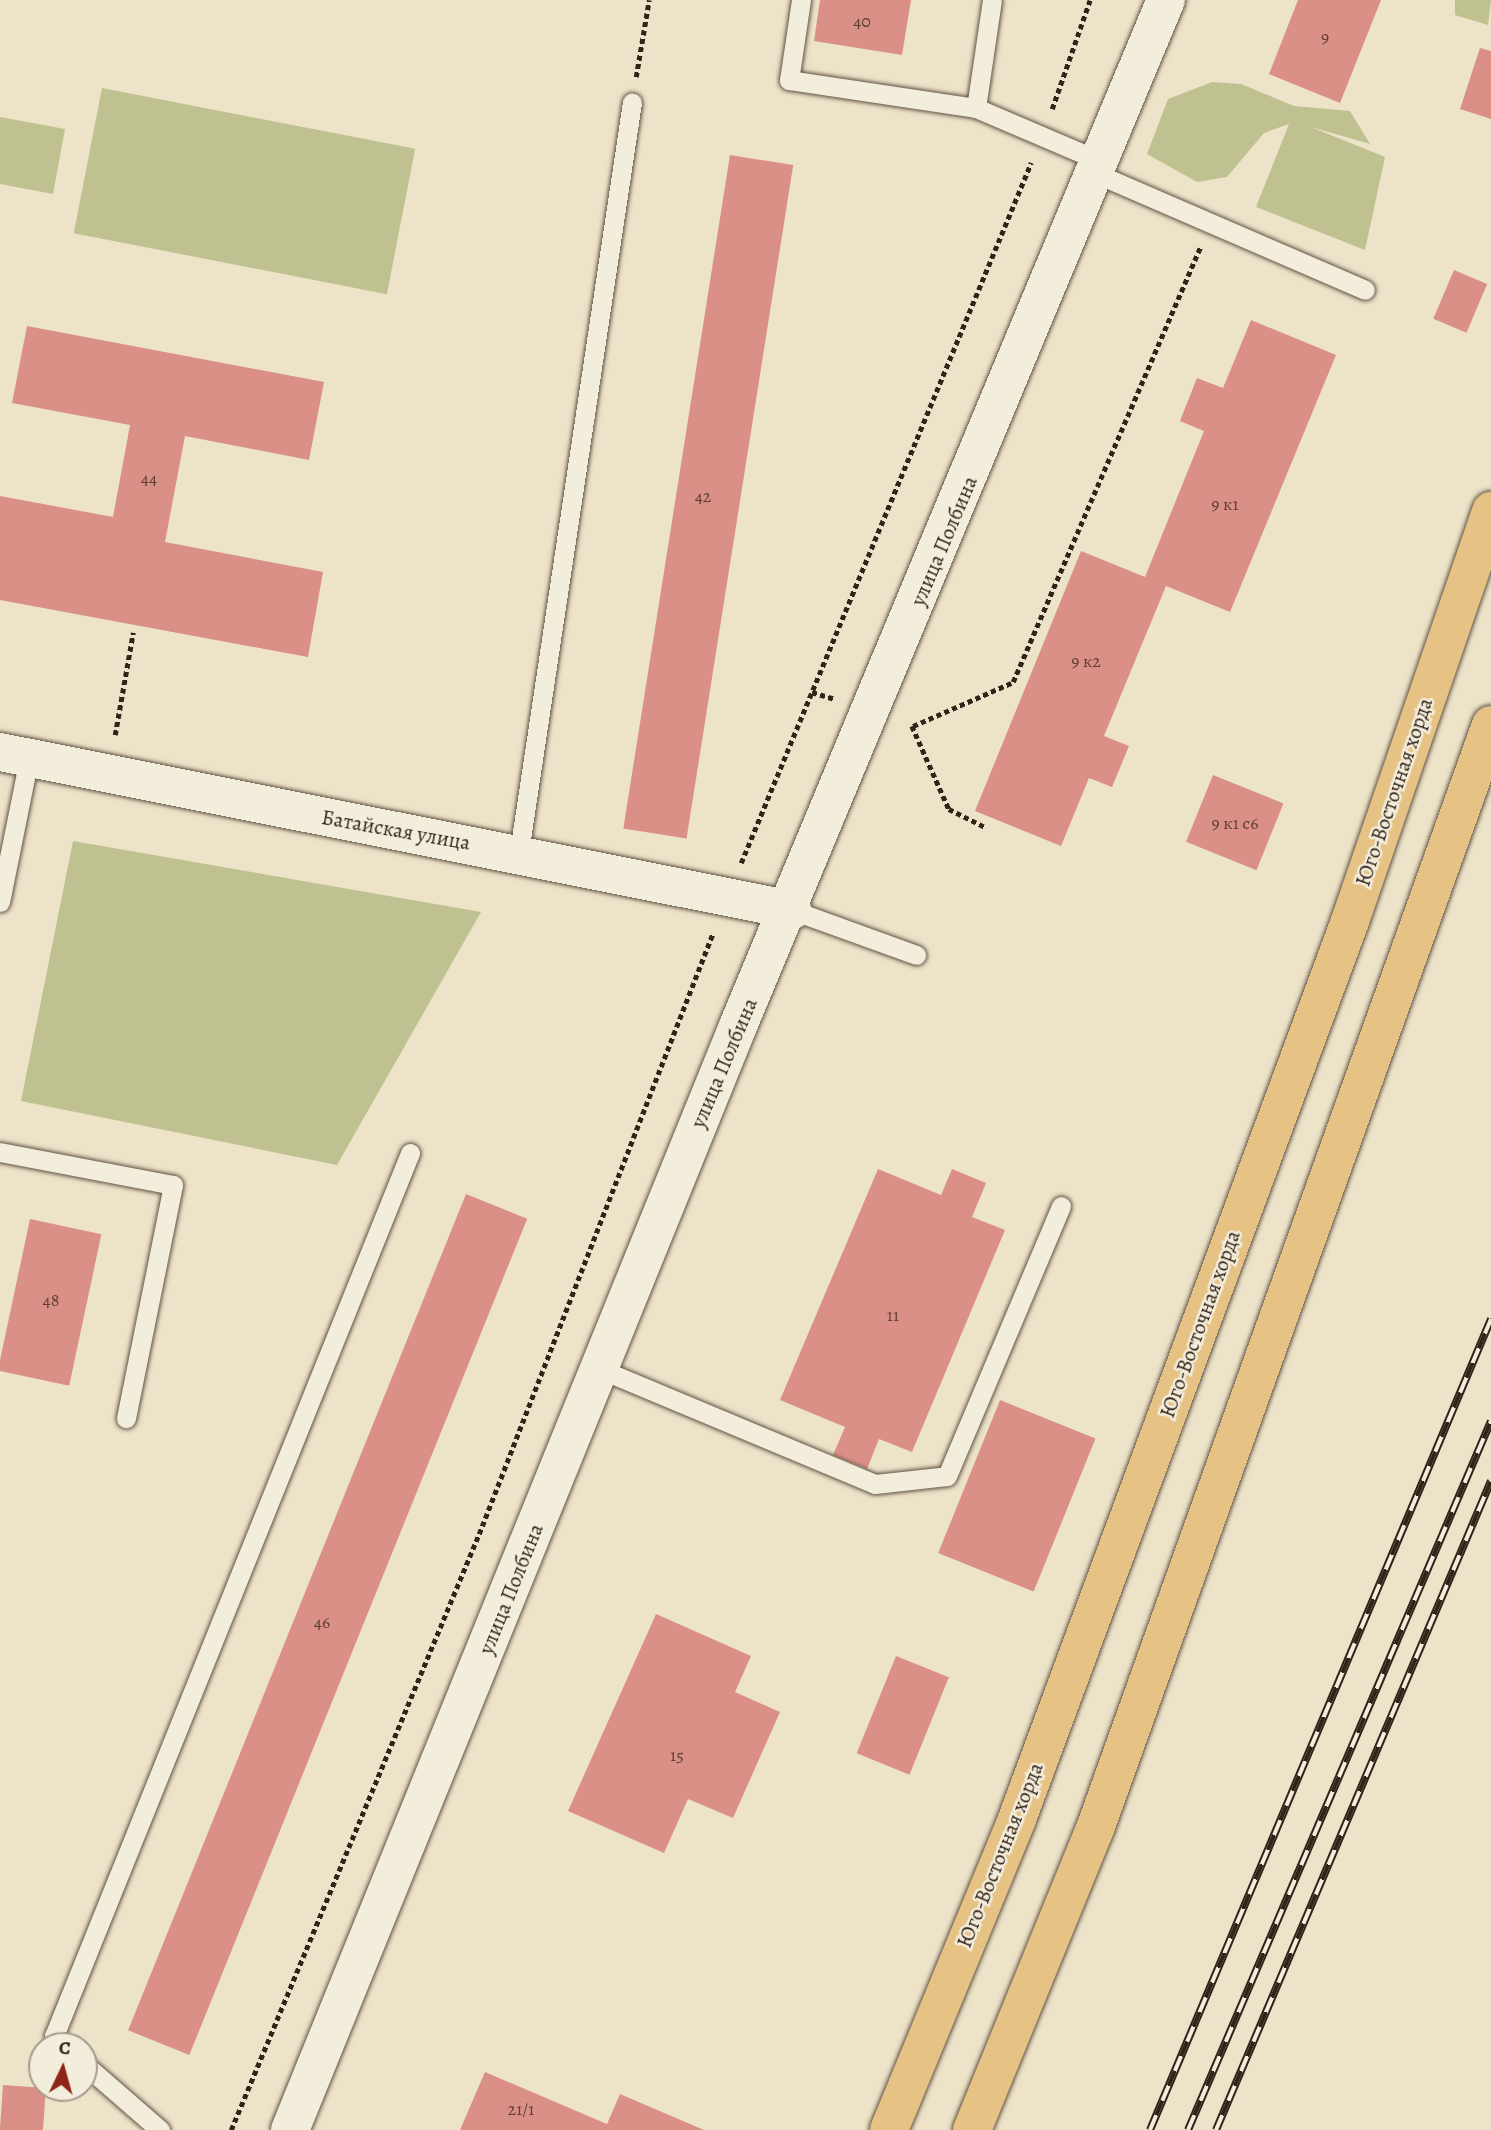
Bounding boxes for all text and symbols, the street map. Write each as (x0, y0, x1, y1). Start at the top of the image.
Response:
house number: 40 (853, 10, 871, 32)
house number: 9 (1321, 26, 1329, 48)
house number: 44 (141, 467, 157, 489)
street label: улица Полбина (905, 472, 983, 610)
house number: 42 (695, 485, 711, 507)
house number: 9 к1 (1211, 493, 1239, 515)
house number: 9 к2 (1071, 650, 1101, 672)
street label: Юго-Восточная хорда (1350, 695, 1438, 889)
street label: Батайская улица (320, 805, 472, 855)
house number: 9 к1 с6 (1212, 812, 1258, 834)
street label: улица Полбина (685, 994, 763, 1132)
street label: Юго-Восточная хорда (1154, 1227, 1246, 1421)
house number: 48 (43, 1289, 59, 1311)
house number: 11 (887, 1304, 899, 1326)
street label: улица Полбина (473, 1520, 549, 1658)
house number: 46 (314, 1611, 330, 1633)
house number: 15 (670, 1744, 684, 1766)
street label: Юго-Восточная хорда (951, 1759, 1049, 1951)
north arrow (28, 2032, 98, 2102)
text: С (58, 2035, 72, 2062)
house number: 21/1 (508, 2098, 534, 2120)

